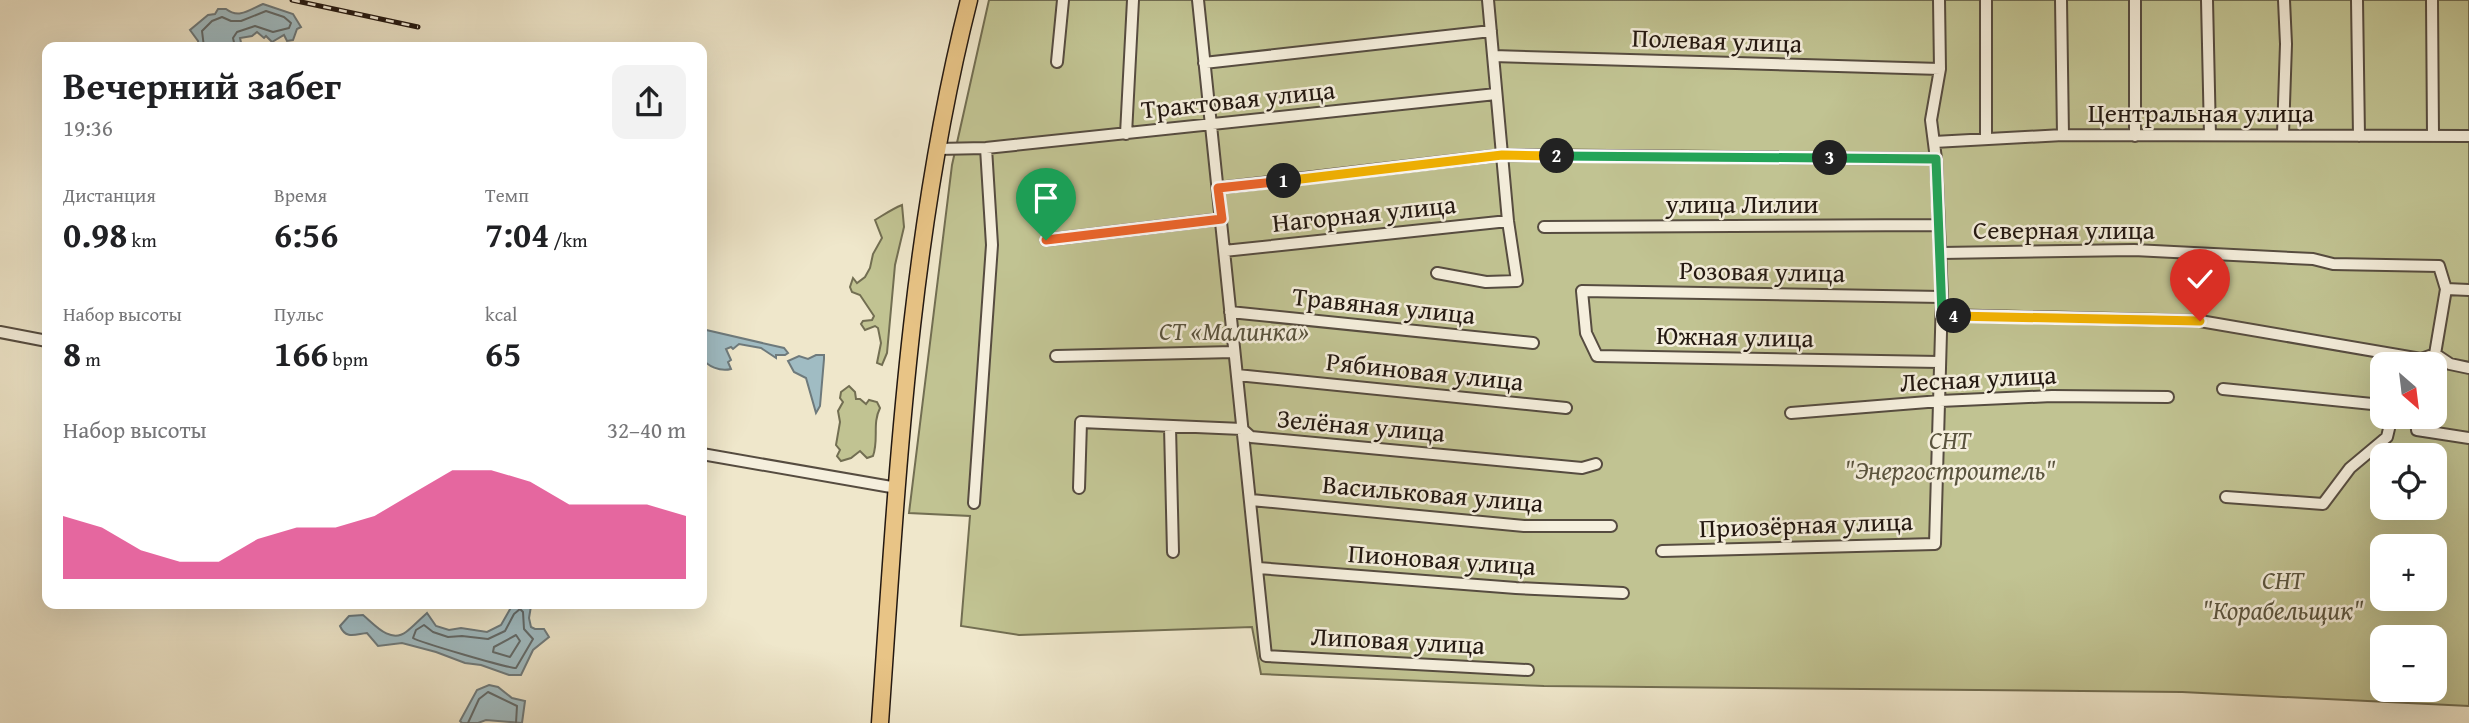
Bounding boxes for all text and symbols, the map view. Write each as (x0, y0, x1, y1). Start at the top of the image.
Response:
street label: Полевая улица (1631, 18, 1804, 62)
text: Вечерний забег (63, 57, 341, 113)
button: share (612, 65, 686, 139)
street label: Трактовая улица (1139, 69, 1337, 129)
street label: Центральная улица (2088, 93, 2315, 132)
text: 19:36 (63, 111, 113, 144)
pin: 2 (1540, 138, 1574, 174)
pin: 3 (1812, 140, 1848, 176)
text: 2 (1552, 141, 1561, 169)
text: 3 (1825, 143, 1834, 171)
pin: 1 (1266, 164, 1302, 198)
text: 1 (1279, 166, 1288, 194)
pin (1016, 168, 1076, 240)
icon: arrive (1027, 179, 1065, 217)
text: Дистанция (63, 181, 156, 209)
text: Время (274, 181, 327, 209)
text: Темп (485, 181, 529, 209)
street label: Нагорная улица (1270, 184, 1458, 242)
street label: улица Лилии (1664, 184, 1819, 223)
text: 0.98 (63, 209, 127, 260)
text: 6:56 (274, 209, 338, 260)
text: 7:04 (485, 209, 549, 260)
street label: Северная улица (1973, 210, 2156, 249)
text: km (127, 226, 157, 254)
text: /km (549, 226, 588, 254)
pin (2170, 249, 2230, 321)
street label: Розовая улица (1679, 250, 1846, 292)
icon: check (2181, 260, 2219, 298)
street label: Травяная улица (1291, 276, 1478, 334)
pin: 4 (1937, 298, 1972, 334)
text: Набор высоты (63, 300, 182, 328)
text: Пульс (274, 300, 324, 328)
text: kcal (485, 300, 517, 328)
text: 4 (1949, 301, 1958, 329)
park label: CТ «Малинка» (1159, 311, 1309, 350)
street label: Южная улица (1656, 315, 1815, 357)
text: 8 (63, 328, 81, 379)
text: 166 (274, 328, 328, 379)
text: 65 (485, 328, 521, 379)
street label: Рябиновая улица (1324, 341, 1526, 401)
text: m (81, 345, 101, 373)
text: bpm (328, 345, 368, 373)
north arrow (2370, 352, 2446, 429)
map controls (2370, 352, 2447, 702)
street label: Лесная улица (1899, 354, 2058, 402)
street label: Зелёная улица (1275, 398, 1447, 452)
text: Набор высоты (63, 413, 207, 446)
text: 32–40 m (607, 413, 686, 446)
park label: СНТ "Энергостроитель" (1844, 420, 2056, 489)
button: locate (2370, 443, 2447, 520)
street label: Васильковая улица (1321, 464, 1546, 522)
street label: Приозёрная улица (1699, 501, 1914, 547)
street label: Пионовая улица (1347, 533, 1538, 585)
button: + (2370, 534, 2447, 611)
park label: СНТ "Корабельщик" (2202, 560, 2364, 629)
street label: Липовая улица (1310, 616, 1487, 664)
button: − (2370, 625, 2447, 702)

